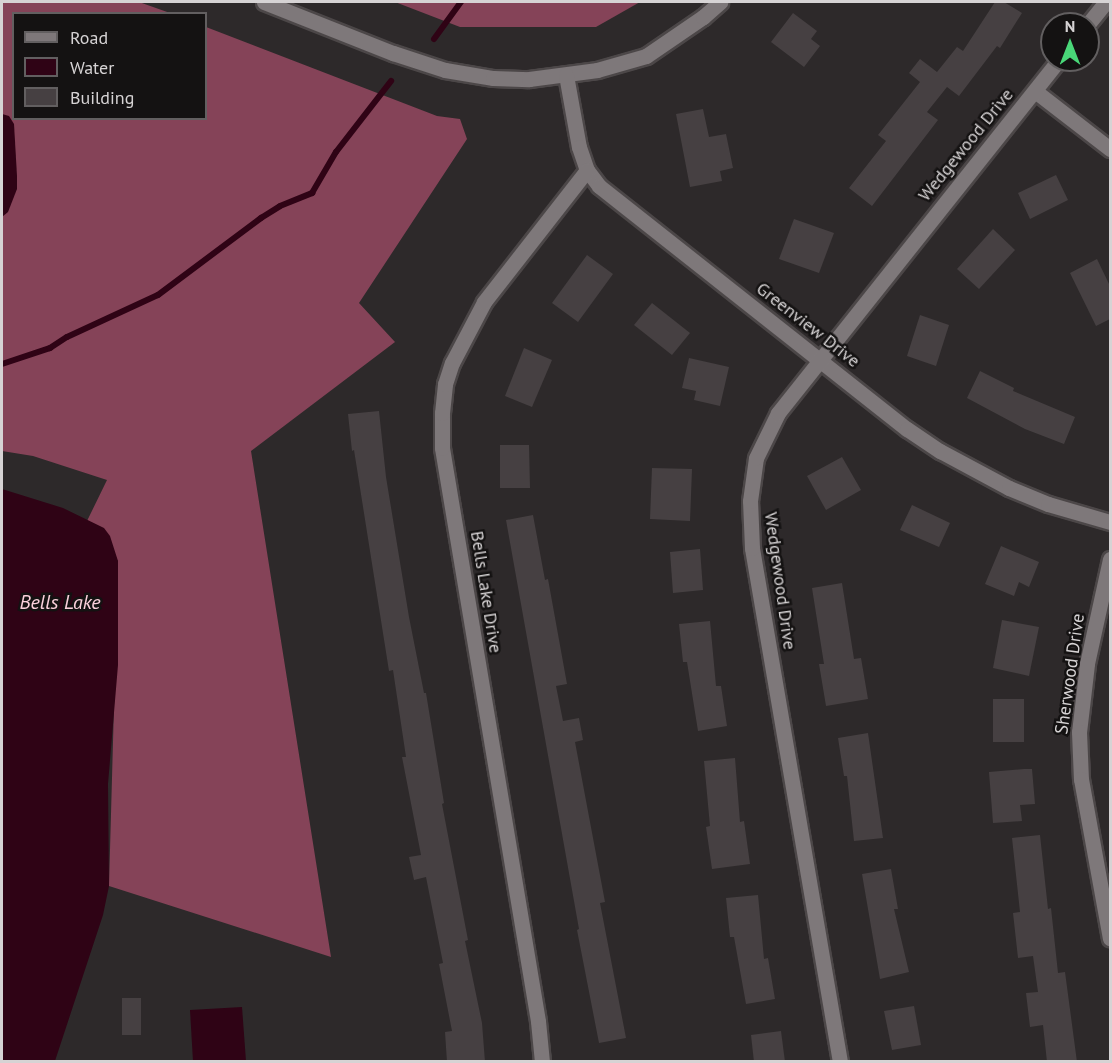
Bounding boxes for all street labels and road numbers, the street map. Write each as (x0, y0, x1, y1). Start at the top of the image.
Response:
street label: Wedgewood Drive (914, 84, 1018, 206)
street label: Greenview Drive (752, 278, 864, 372)
street label: Wedgewood Drive (760, 511, 800, 651)
street label: Bells Lake Drive (466, 530, 506, 654)
street label: Sherwood Drive (1051, 612, 1089, 736)

